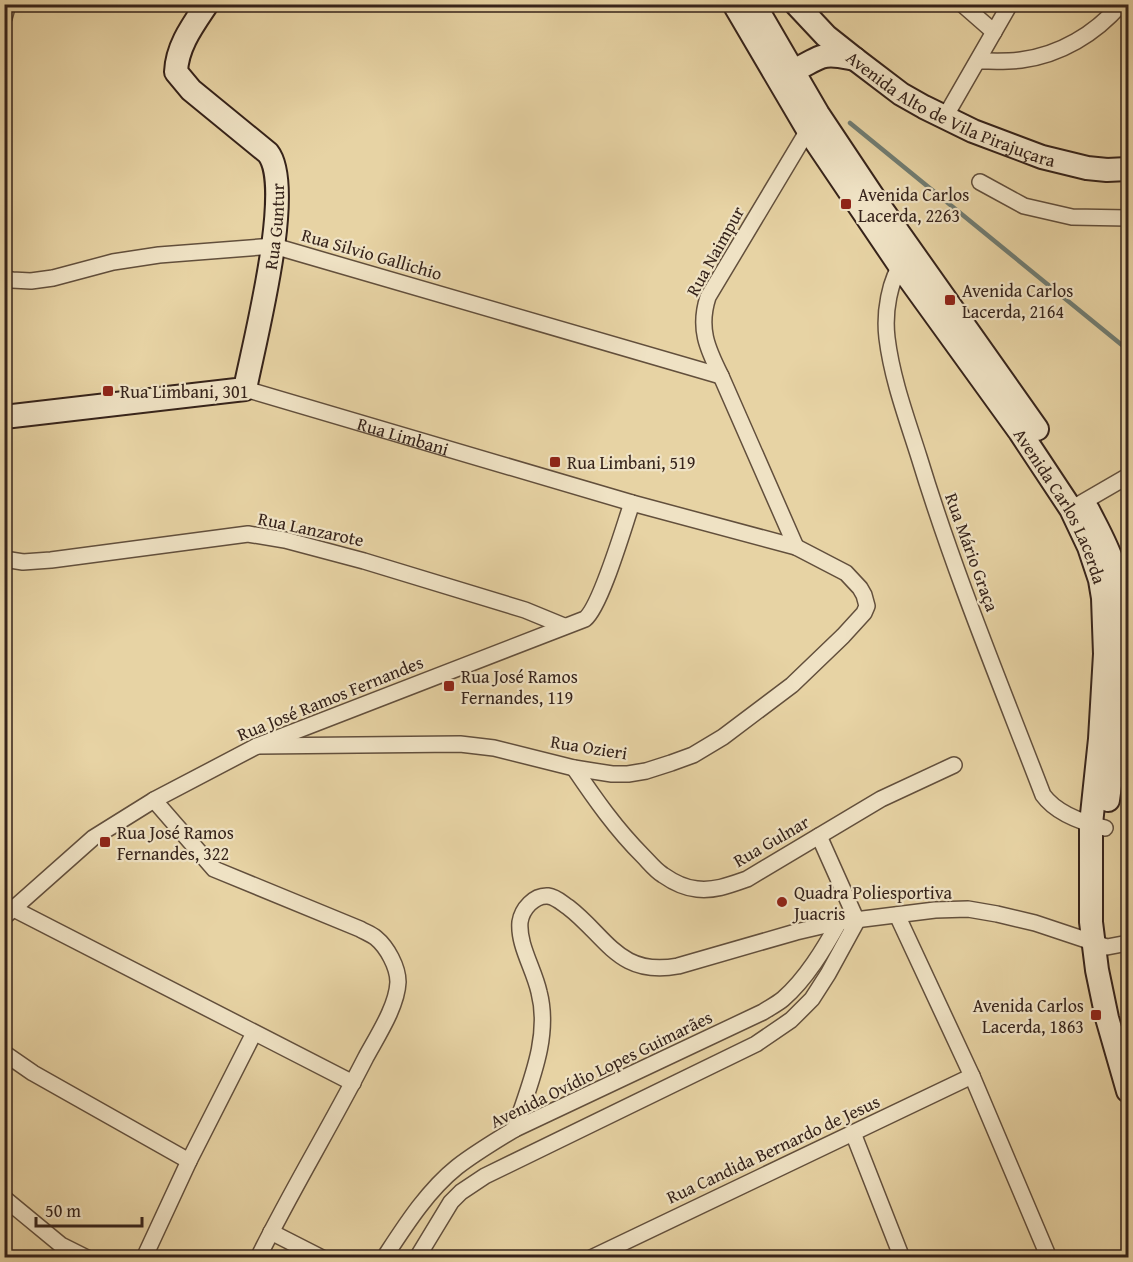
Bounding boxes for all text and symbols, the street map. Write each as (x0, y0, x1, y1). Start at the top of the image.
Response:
street label: Avenida Alto de Vila Pirajuçara (841, 44, 1059, 173)
place label: Avenida Carlos Lacerda, 2263 (858, 181, 969, 229)
street label: Rua Guntur (256, 182, 291, 272)
marker: Avenida Carlos Lacerda, 2263 (839, 197, 853, 211)
street label: Rua Naimpur (679, 200, 751, 301)
street label: Rua Silvio Gallichio (299, 221, 445, 287)
place label: Avenida Carlos Lacerda, 2164 (962, 277, 1073, 325)
marker: Avenida Carlos Lacerda, 2164 (943, 293, 957, 307)
place label: Rua Limbani, 301 (120, 378, 248, 405)
marker: Rua Limbani, 301 (101, 384, 115, 398)
street label: Rua Limbani (354, 409, 452, 462)
street label: Avenida Carlos Lacerda (1007, 423, 1114, 588)
place label: Rua Limbani, 519 (567, 449, 695, 476)
marker: Rua Limbani, 519 (548, 455, 562, 469)
street label: Rua Mário Graça (938, 489, 1006, 615)
street label: Rua Lanzarote (256, 505, 366, 553)
street label: Rua José Ramos Fernandes (233, 648, 427, 748)
place label: Rua José Ramos Fernandes, 119 (461, 663, 578, 711)
marker: Rua José Ramos Fernandes, 119 (442, 679, 456, 693)
street label: Rua Ozieri (549, 728, 629, 766)
street label: Rua Gulnar (728, 808, 815, 874)
place label: Rua José Ramos Fernandes, 322 (117, 819, 234, 867)
marker: Rua José Ramos Fernandes, 322 (98, 835, 112, 849)
place label: Quadra Poliesportiva Juacris (792, 879, 952, 927)
marker: Quadra Poliesportiva Juacris (775, 895, 789, 909)
place label: Avenida Carlos Lacerda, 1863 (973, 992, 1084, 1040)
street label: Avenida Ovídio Lopes Guimarães (485, 1003, 717, 1135)
marker: Avenida Carlos Lacerda, 1863 (1089, 1008, 1103, 1022)
street label: Rua Candida Bernardo de Jesus (662, 1088, 884, 1210)
scale bar (36, 1190, 142, 1228)
text: 50 m (45, 1197, 81, 1224)

